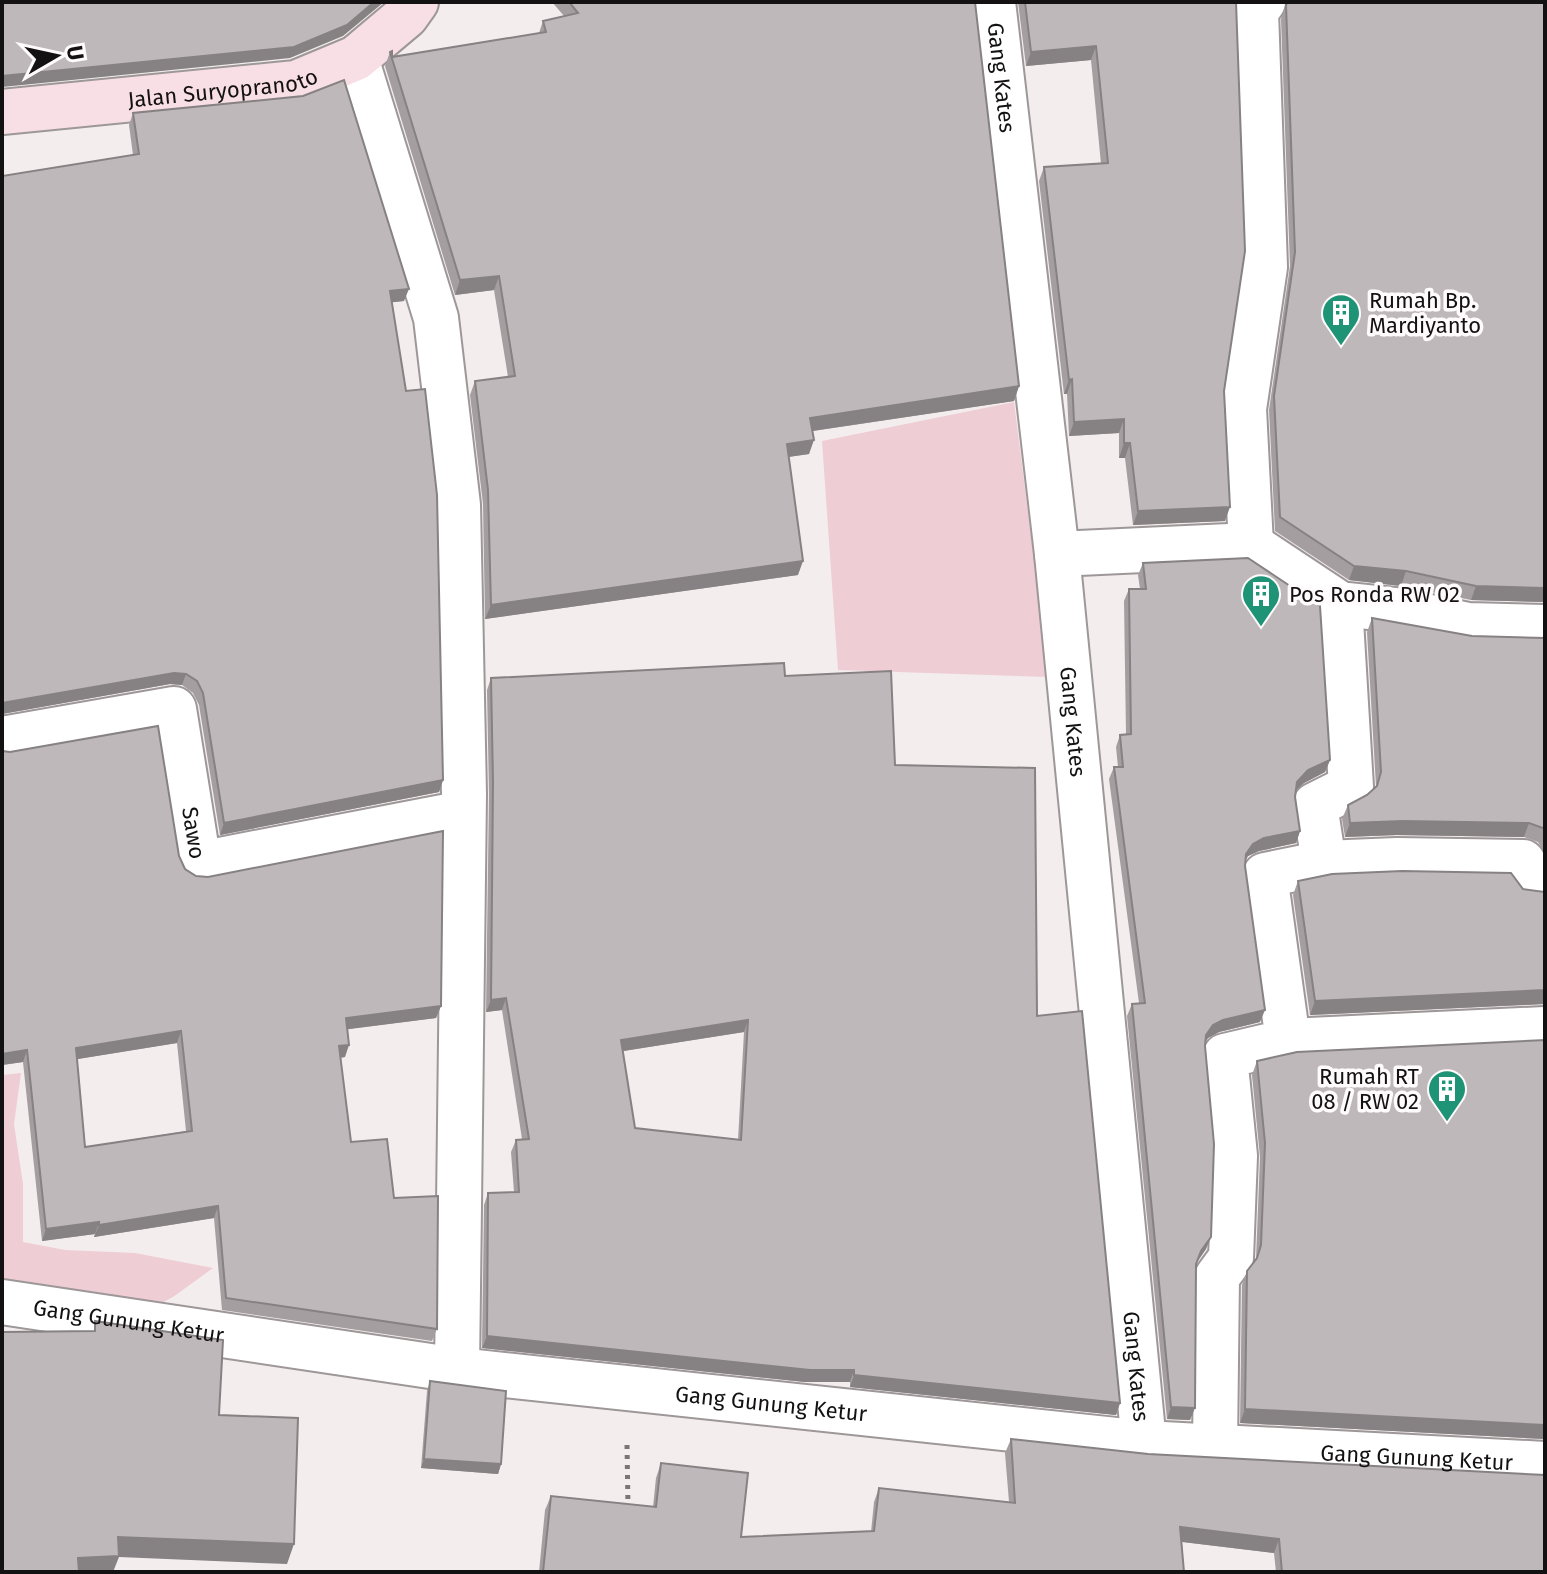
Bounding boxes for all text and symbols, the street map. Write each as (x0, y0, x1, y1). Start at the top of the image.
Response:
north arrow (16, 16, 96, 96)
street label: Gang Kates (981, 21, 1021, 134)
text: U (61, 44, 90, 62)
street label: Jalan Suryopranoto (126, 62, 322, 114)
place label: Rumah Bp. Mardiyanto (1369, 287, 1481, 339)
building icon: Rumah Bp. Mardiyanto (1320, 292, 1362, 347)
building icon: Pos Ronda RW 02 (1240, 573, 1282, 628)
place label: Pos Ronda RW 02 (1289, 581, 1460, 608)
street label: Gang Kates (1054, 665, 1092, 778)
street label: Sawo (176, 805, 211, 861)
place label: Rumah RT 08 / RW 02 (1311, 1063, 1420, 1115)
building icon: Rumah RT 08 / RW 02 (1426, 1068, 1468, 1123)
street label: Gang Gunung Ketur (31, 1294, 226, 1349)
street label: Gang Kates (1117, 1310, 1155, 1423)
street label: Gang Gunung Ketur (674, 1380, 869, 1428)
street label: Gang Gunung Ketur (1320, 1439, 1514, 1476)

